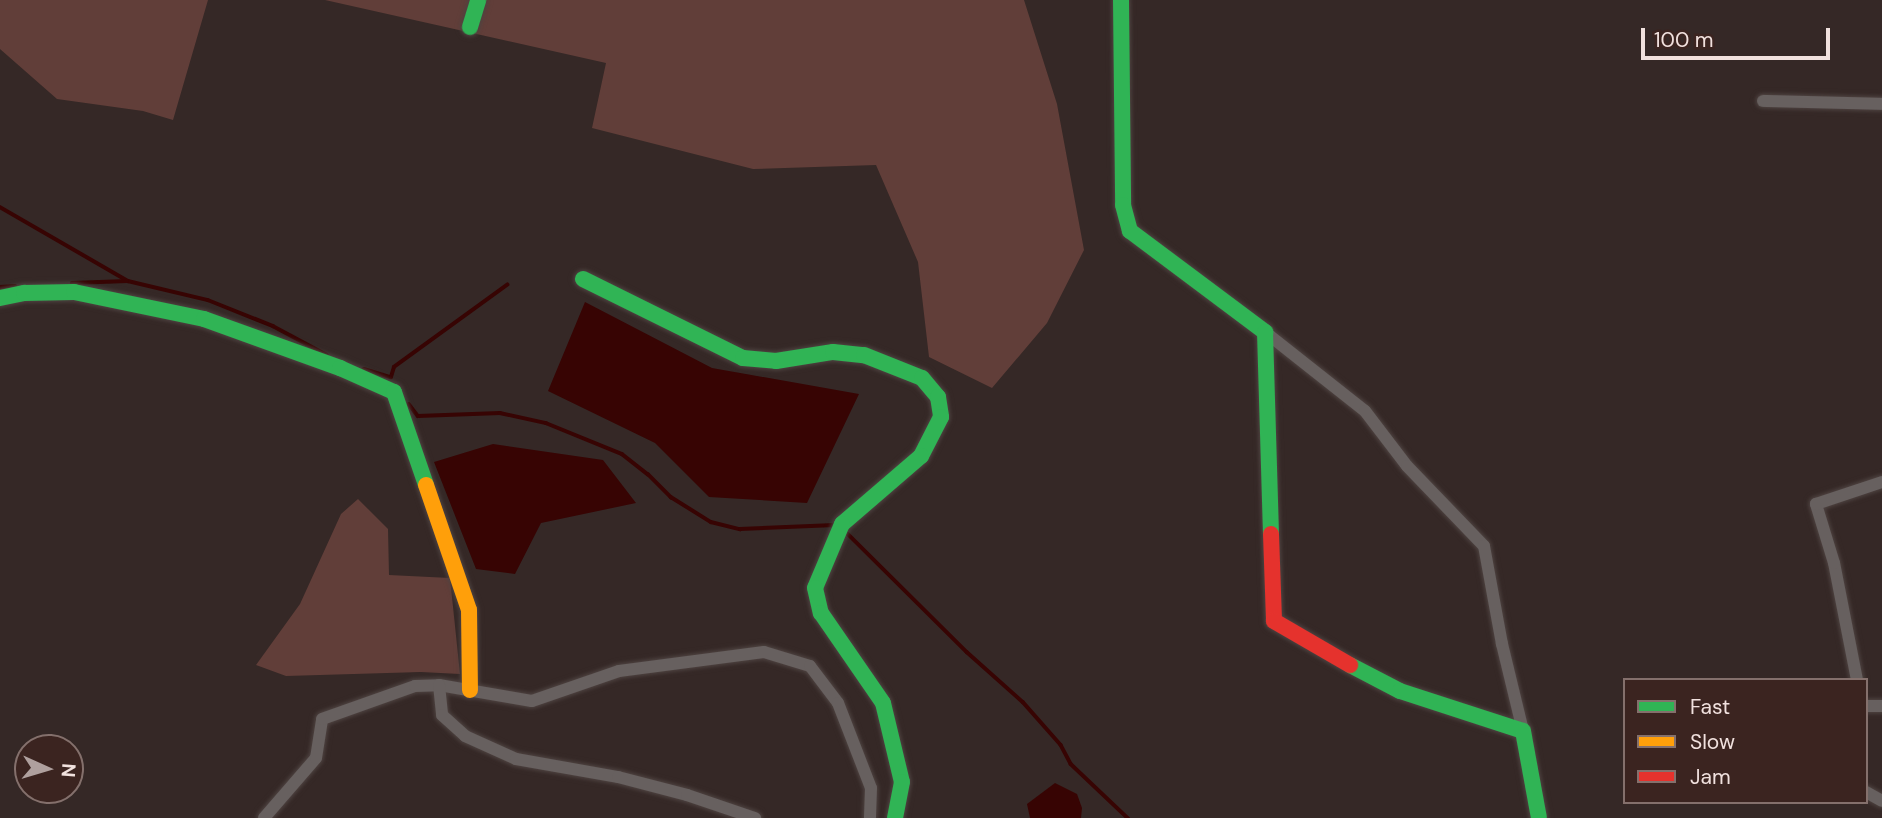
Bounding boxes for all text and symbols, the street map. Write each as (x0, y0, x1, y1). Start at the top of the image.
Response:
scale bar (1644, 14, 1833, 58)
text: 100 m (1654, 26, 1714, 54)
legend (1623, 678, 1868, 804)
text: Fast (1690, 693, 1730, 721)
text: Slow (1690, 728, 1735, 756)
north arrow (14, 734, 84, 804)
text: N (56, 763, 81, 778)
text: Jam (1690, 763, 1731, 791)

